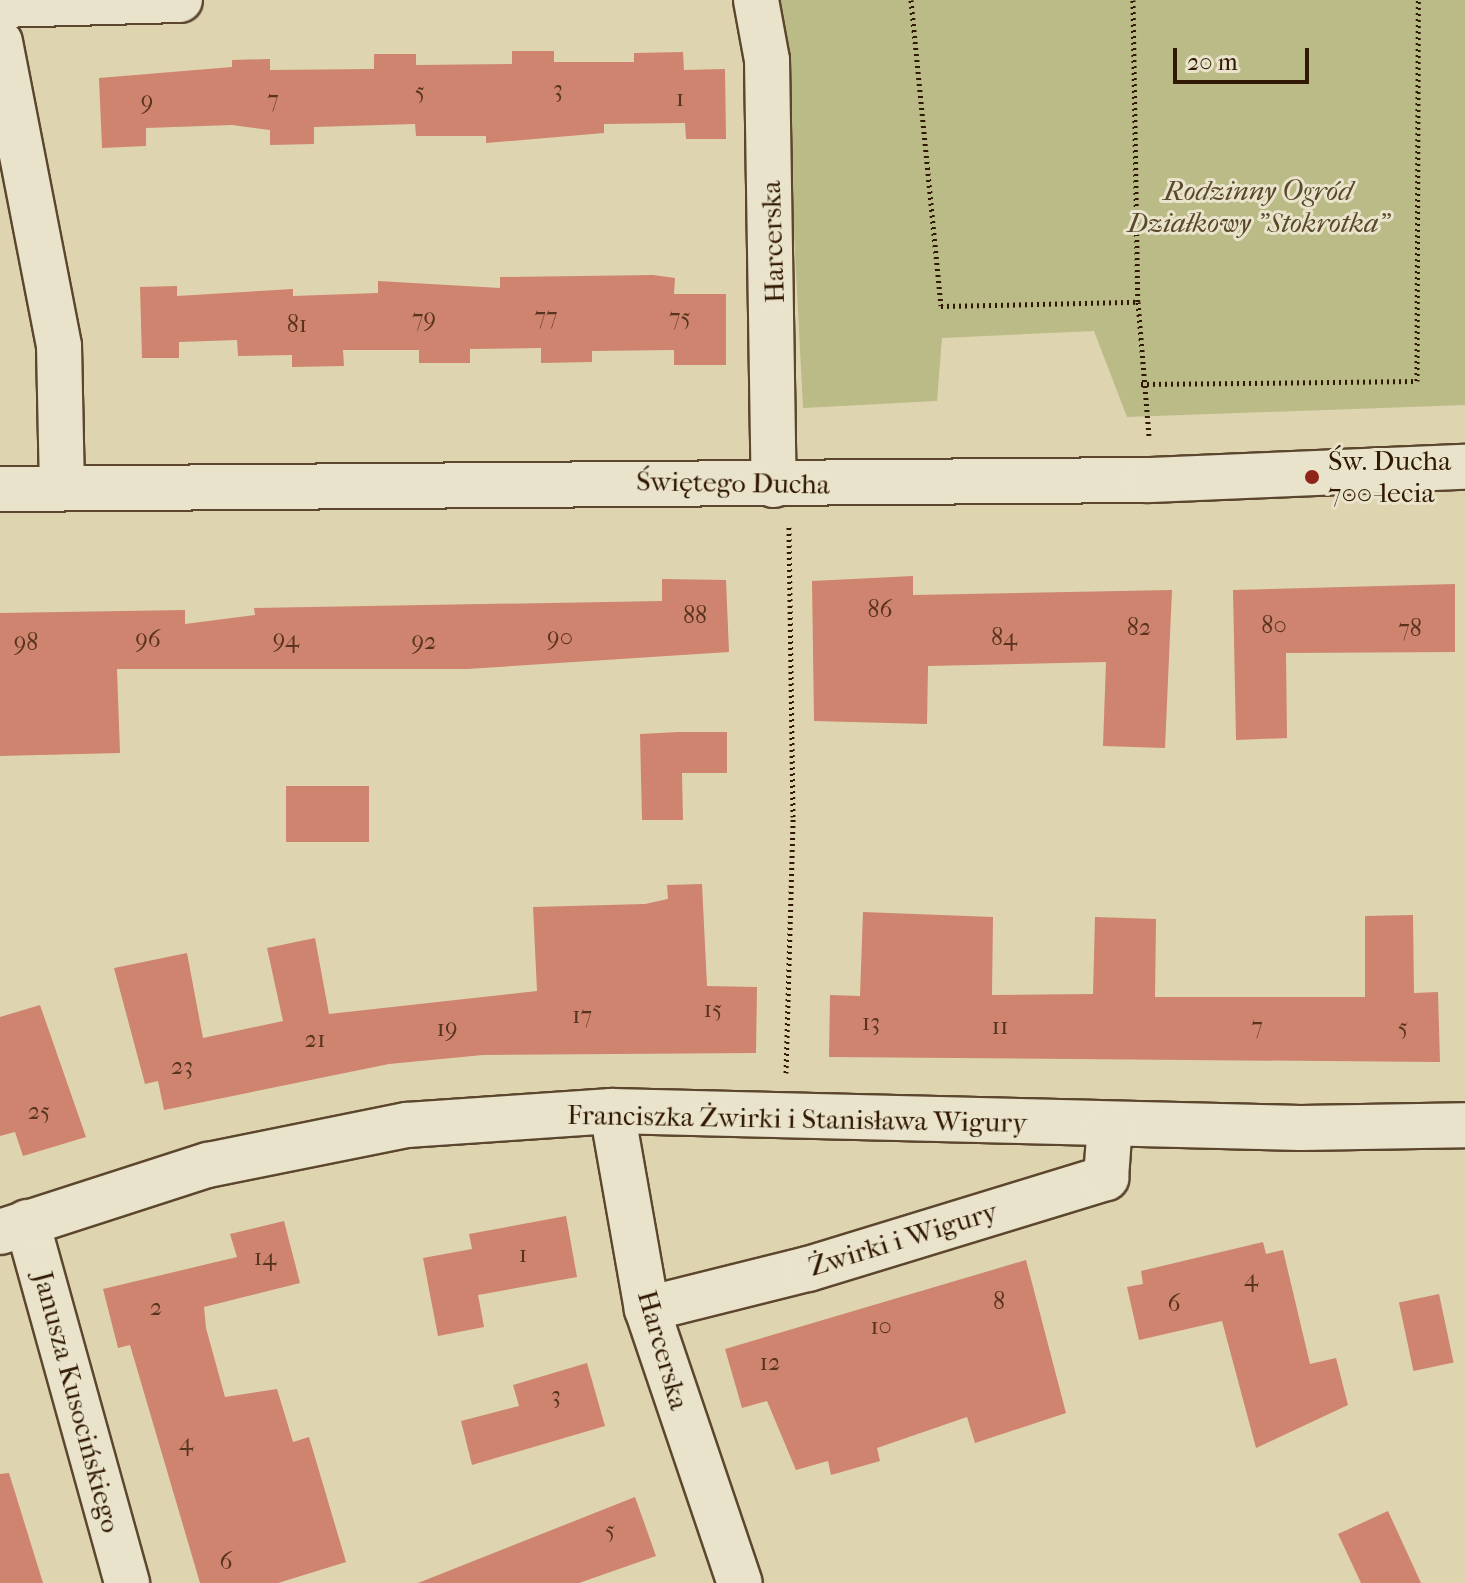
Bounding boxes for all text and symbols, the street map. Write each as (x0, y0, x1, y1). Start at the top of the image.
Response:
scale bar (1177, 32, 1313, 82)
text: 20 m (1187, 48, 1238, 76)
house number: 3 (553, 76, 563, 104)
house number: 5 (415, 78, 425, 106)
house number: 1 (676, 85, 684, 113)
house number: 7 (267, 86, 279, 114)
house number: 9 (141, 88, 153, 116)
park label: Rodzinny Ogród Działkowy "Stokrotka" (1127, 174, 1389, 240)
street label: Harcerska (754, 180, 792, 304)
house number: 77 (534, 303, 558, 331)
house number: 75 (669, 304, 691, 332)
house number: 79 (412, 305, 436, 333)
house number: 81 (287, 311, 307, 339)
place label: Św. Ducha 700-lecia (1328, 444, 1451, 510)
street label: Świętego Ducha (636, 465, 830, 501)
marker: Św. Ducha 700-lecia (1303, 468, 1321, 486)
house number: 86 (867, 596, 893, 624)
house number: 88 (683, 602, 707, 630)
house number: 80 (1261, 612, 1287, 640)
house number: 82 (1127, 614, 1151, 642)
house number: 78 (1398, 615, 1422, 643)
house number: 90 (547, 624, 573, 652)
house number: 84 (991, 624, 1017, 652)
house number: 96 (135, 626, 161, 654)
house number: 94 (273, 626, 299, 654)
house number: 92 (412, 628, 436, 656)
house number: 98 (14, 629, 38, 657)
house number: 15 (704, 996, 722, 1024)
house number: 17 (572, 1002, 592, 1030)
house number: 13 (862, 1009, 880, 1037)
house number: 11 (991, 1013, 1009, 1041)
house number: 7 (1251, 1013, 1263, 1041)
house number: 5 (1398, 1014, 1408, 1042)
house number: 19 (436, 1015, 458, 1043)
house number: 21 (305, 1026, 325, 1054)
house number: 23 (171, 1053, 193, 1081)
house number: 25 (28, 1098, 50, 1126)
street label: Franciszka Żwirki i Stanisława Wigury (567, 1098, 1027, 1140)
street label: Żwirki i Wigury (805, 1194, 1001, 1284)
house number: 1 (519, 1241, 527, 1269)
house number: 14 (254, 1244, 276, 1272)
house number: 4 (1244, 1265, 1258, 1293)
street label: Janusza Kusocińskiego (26, 1268, 128, 1536)
street label: Harcerska (630, 1286, 696, 1414)
house number: 8 (993, 1288, 1005, 1316)
house number: 6 (1168, 1290, 1180, 1318)
house number: 2 (150, 1294, 162, 1322)
house number: 10 (870, 1313, 892, 1341)
house number: 12 (760, 1349, 780, 1377)
house number: 3 (551, 1382, 561, 1410)
house number: 4 (179, 1429, 193, 1457)
house number: 5 (605, 1517, 615, 1545)
house number: 6 (220, 1548, 232, 1576)

